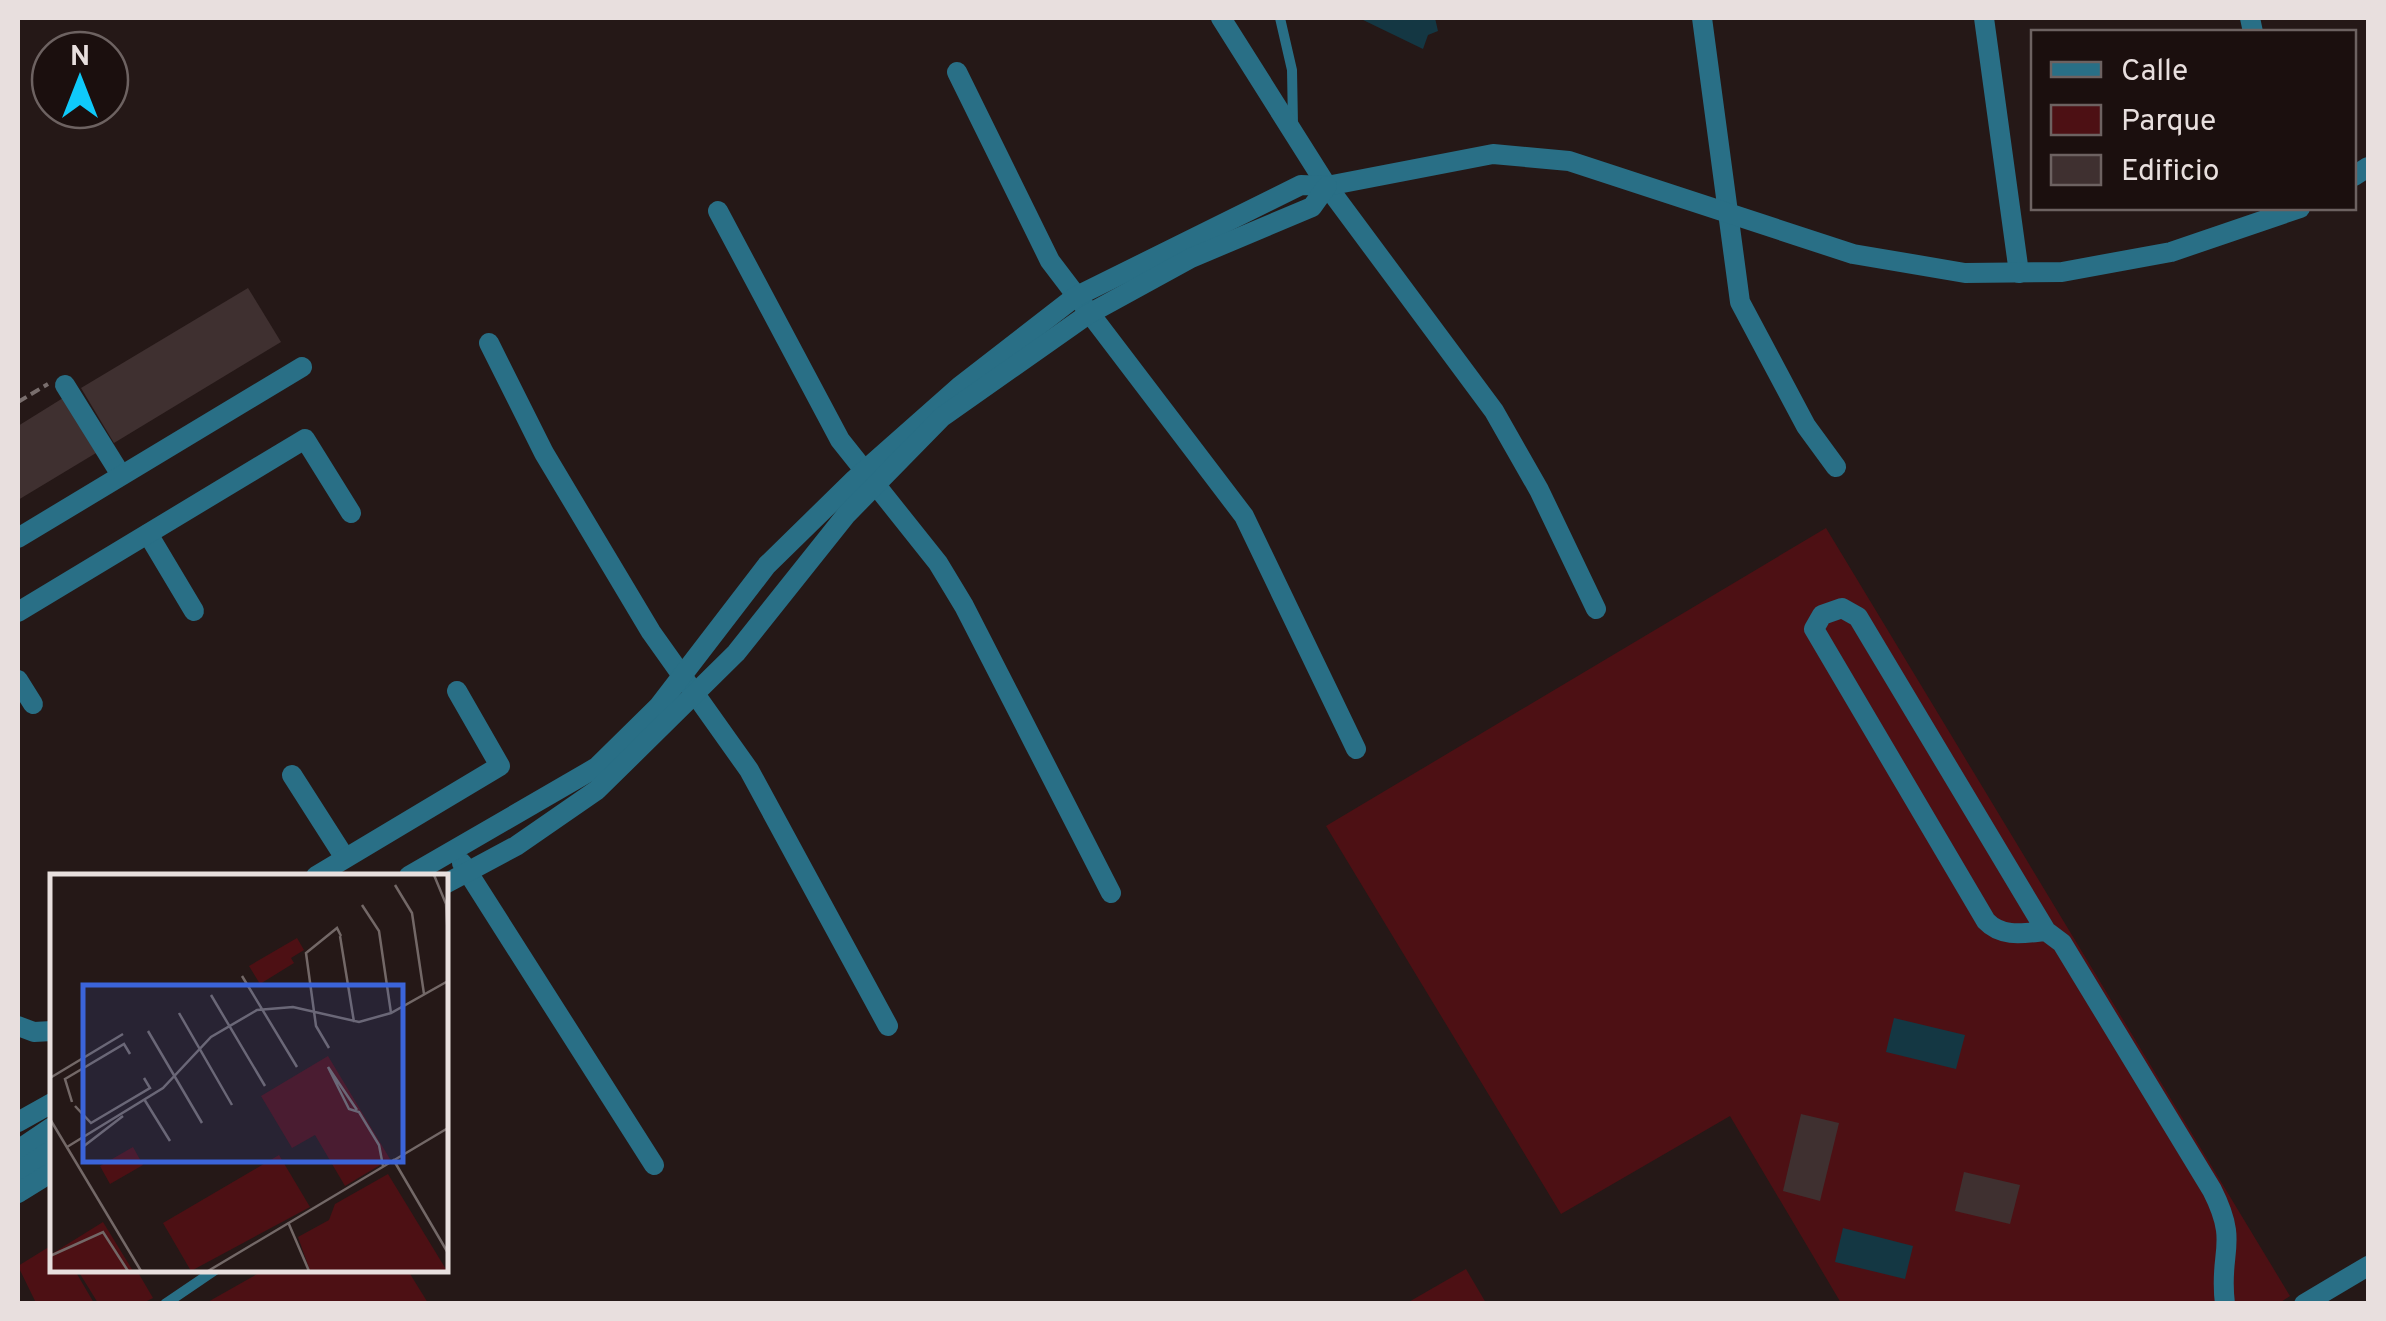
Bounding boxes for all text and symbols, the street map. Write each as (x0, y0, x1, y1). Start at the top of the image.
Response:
north arrow (30, 30, 130, 130)
legend (2031, 30, 2356, 210)
text: N (70, 40, 90, 76)
text: Calle (2121, 54, 2188, 91)
text: Parque (2121, 104, 2216, 141)
text: Edificio (2121, 154, 2219, 191)
inset map (50, 874, 448, 1271)

